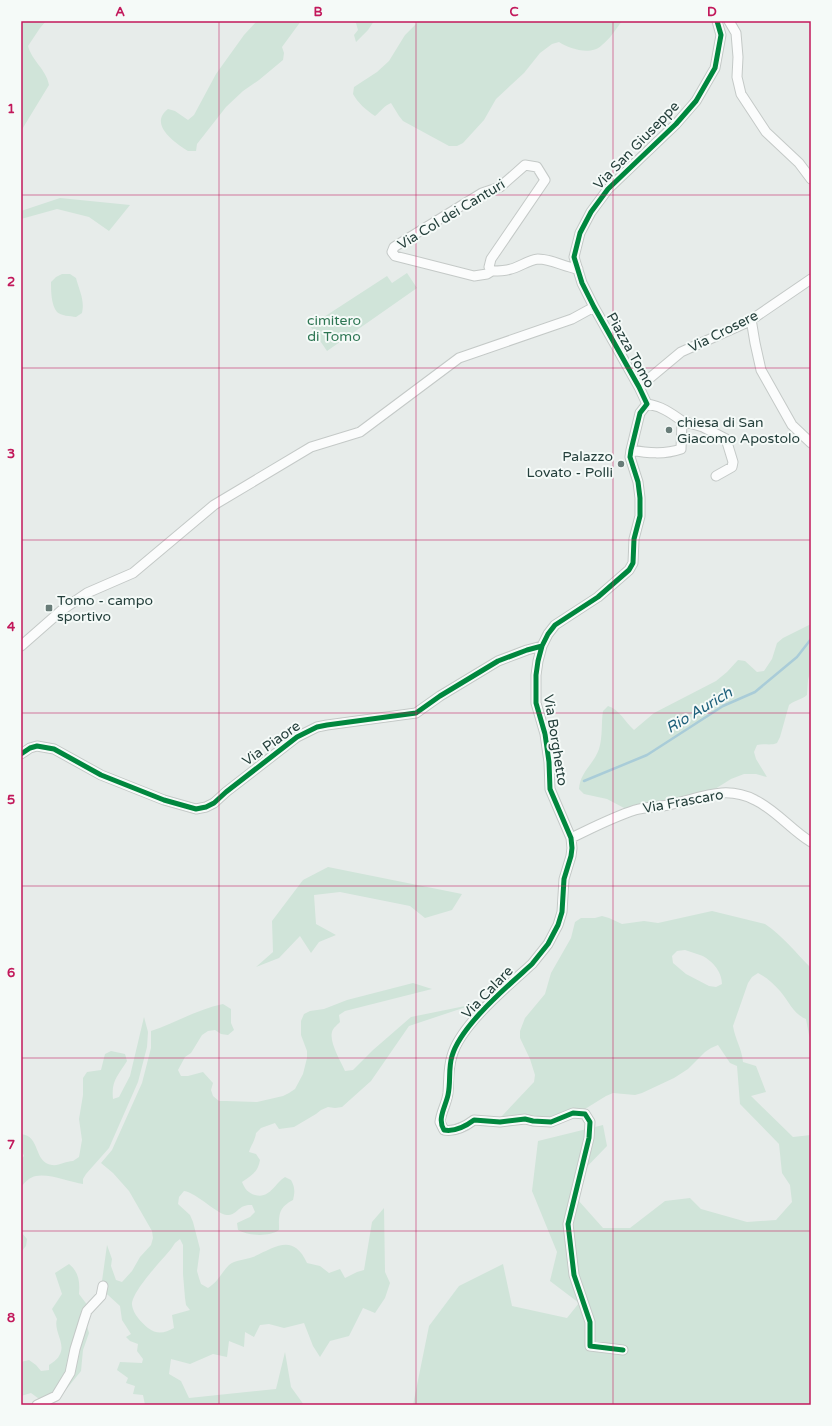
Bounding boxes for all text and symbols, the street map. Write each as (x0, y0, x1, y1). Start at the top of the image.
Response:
text: A (115, 4, 125, 20)
text: B (313, 4, 323, 20)
text: C (509, 4, 519, 20)
text: D (707, 4, 717, 20)
street label: Via San Giuseppe (590, 98, 683, 193)
text: 1 (7, 101, 15, 117)
street label: Via Col dei Canturi (394, 176, 508, 253)
text: 2 (7, 274, 15, 290)
street label: Via Crosere (686, 307, 761, 356)
street label: Piazza Tomo (603, 310, 658, 391)
park label: cimitero di Tomo (307, 312, 361, 345)
place label: chiesa di San Giacomo Apostolo (677, 414, 800, 447)
marker: chiesa di San Giacomo Apostolo (664, 425, 674, 435)
text: 3 (7, 446, 15, 462)
place label: Palazzo Lovato - Polli (527, 448, 613, 481)
marker: Palazzo Lovato - Polli (616, 459, 626, 469)
place label: Tomo - campo sportivo (57, 592, 153, 625)
marker: Tomo - campo sportivo (44, 603, 54, 613)
text: 4 (7, 619, 16, 635)
water label: Rio Aurich (663, 683, 736, 737)
street label: Via Borghetto (540, 693, 571, 787)
street label: Via Piaore (239, 717, 304, 770)
street label: Via Frascaro (641, 786, 725, 817)
text: 5 (7, 792, 15, 808)
street label: Via Calare (458, 962, 517, 1022)
text: 6 (7, 965, 15, 981)
text: 7 (7, 1137, 15, 1153)
text: 8 (7, 1310, 15, 1326)

